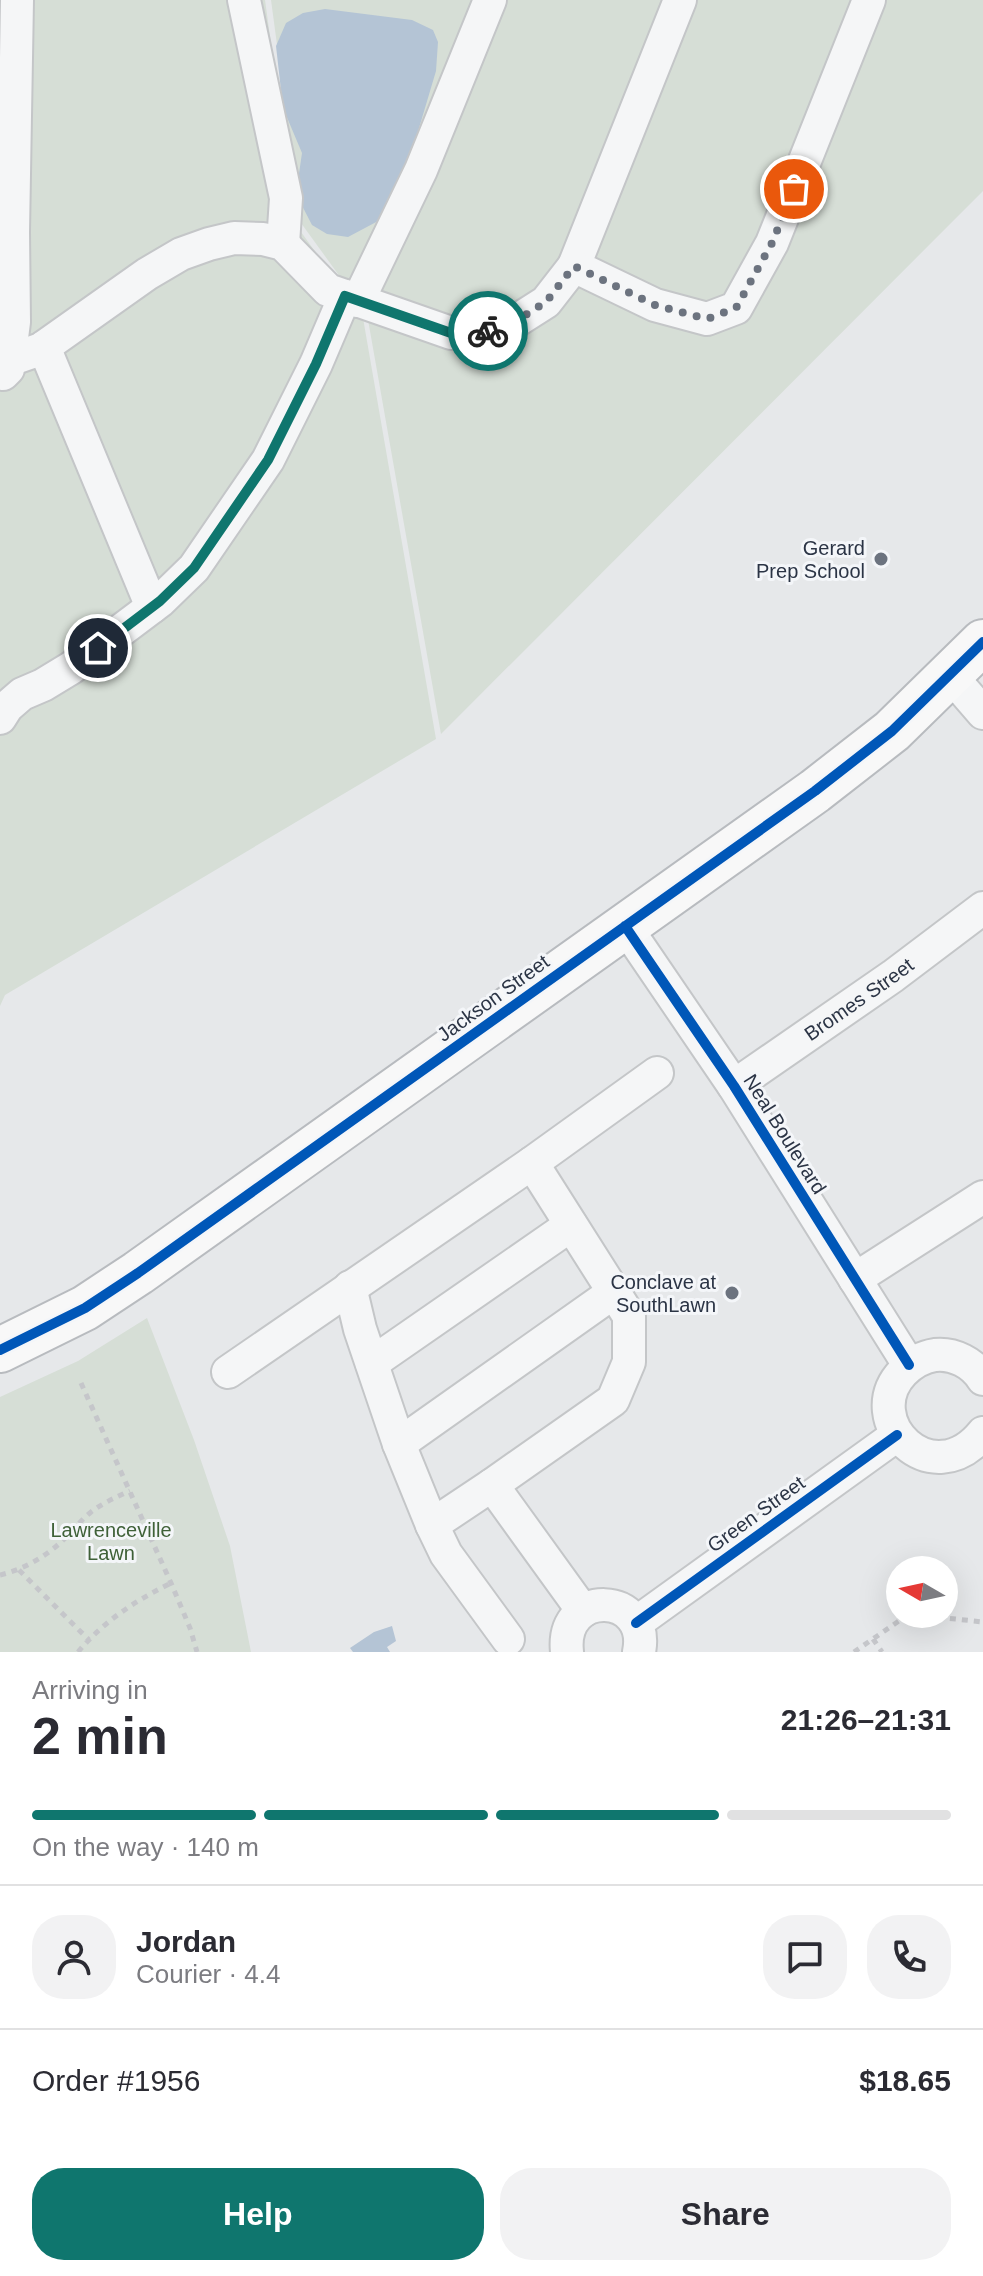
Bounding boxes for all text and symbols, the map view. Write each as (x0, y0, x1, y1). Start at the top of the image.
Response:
pin (760, 155, 828, 223)
icon: bag (772, 167, 816, 211)
courier (448, 291, 528, 371)
icon: bike (466, 309, 510, 353)
place label: Gerard Prep School (756, 537, 865, 582)
marker: Gerard Prep School (872, 550, 890, 568)
pin (64, 614, 132, 682)
icon: home (76, 626, 120, 670)
street label: Jackson Street (433, 950, 553, 1046)
street label: Bromes Street (800, 953, 918, 1045)
street label: Neal Boulevard (739, 1070, 831, 1198)
place label: Conclave at SouthLawn (610, 1271, 716, 1316)
marker: Conclave at SouthLawn (723, 1284, 741, 1302)
street label: Green Street (703, 1471, 809, 1557)
park label: Lawrenceville Lawn (50, 1519, 172, 1564)
north arrow (886, 1556, 958, 1628)
map controls (886, 1556, 958, 1628)
text: Arriving in (32, 1675, 148, 1705)
text: 21:26–21:31 (781, 1703, 951, 1736)
text: 2 min (32, 1707, 168, 1765)
text: On the way · 140 m (32, 1832, 259, 1862)
button: person (32, 1915, 116, 1999)
button: chat (763, 1915, 847, 1999)
button: phone (867, 1915, 951, 1999)
text: Jordan (136, 1925, 236, 1958)
text: Courier · 4.4 (136, 1959, 281, 1989)
text: Order #1956 (32, 2064, 200, 2097)
text: $18.65 (859, 2064, 951, 2097)
button: Help (32, 2168, 484, 2260)
button: Share (500, 2168, 951, 2260)

